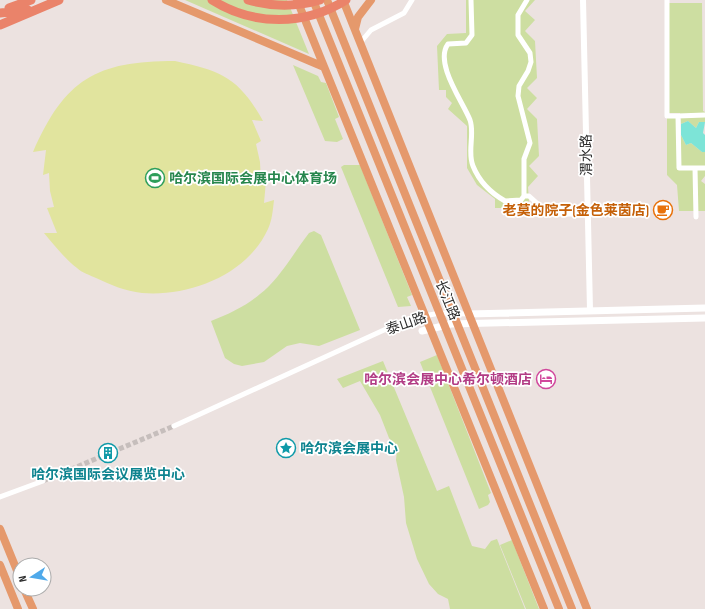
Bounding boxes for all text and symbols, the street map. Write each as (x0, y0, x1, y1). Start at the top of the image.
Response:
street label: 渭水路 (578, 134, 595, 176)
sports icon: 哈尔滨国际会展中心体育场 (144, 167, 166, 189)
place label: 哈尔滨国际会展中心体育场 (169, 170, 337, 187)
cafe icon: 老莫的院子(金色莱茵店) (652, 199, 674, 221)
place label: 老莫的院子(金色莱茵店) (503, 202, 649, 219)
street label: 长江路 (432, 278, 463, 323)
street label: 泰山路 (384, 309, 429, 338)
hotel icon: 哈尔滨会展中心希尔顿酒店 (535, 368, 557, 390)
place label: 哈尔滨会展中心希尔顿酒店 (364, 371, 532, 388)
place icon: 哈尔滨会展中心 (275, 437, 297, 459)
place label: 哈尔滨会展中心 (300, 440, 398, 457)
building icon: 哈尔滨国际会议展览中心 (97, 442, 119, 464)
place label: 哈尔滨国际会议展览中心 (31, 466, 185, 483)
north arrow (12, 557, 52, 597)
text: N (16, 575, 30, 583)

